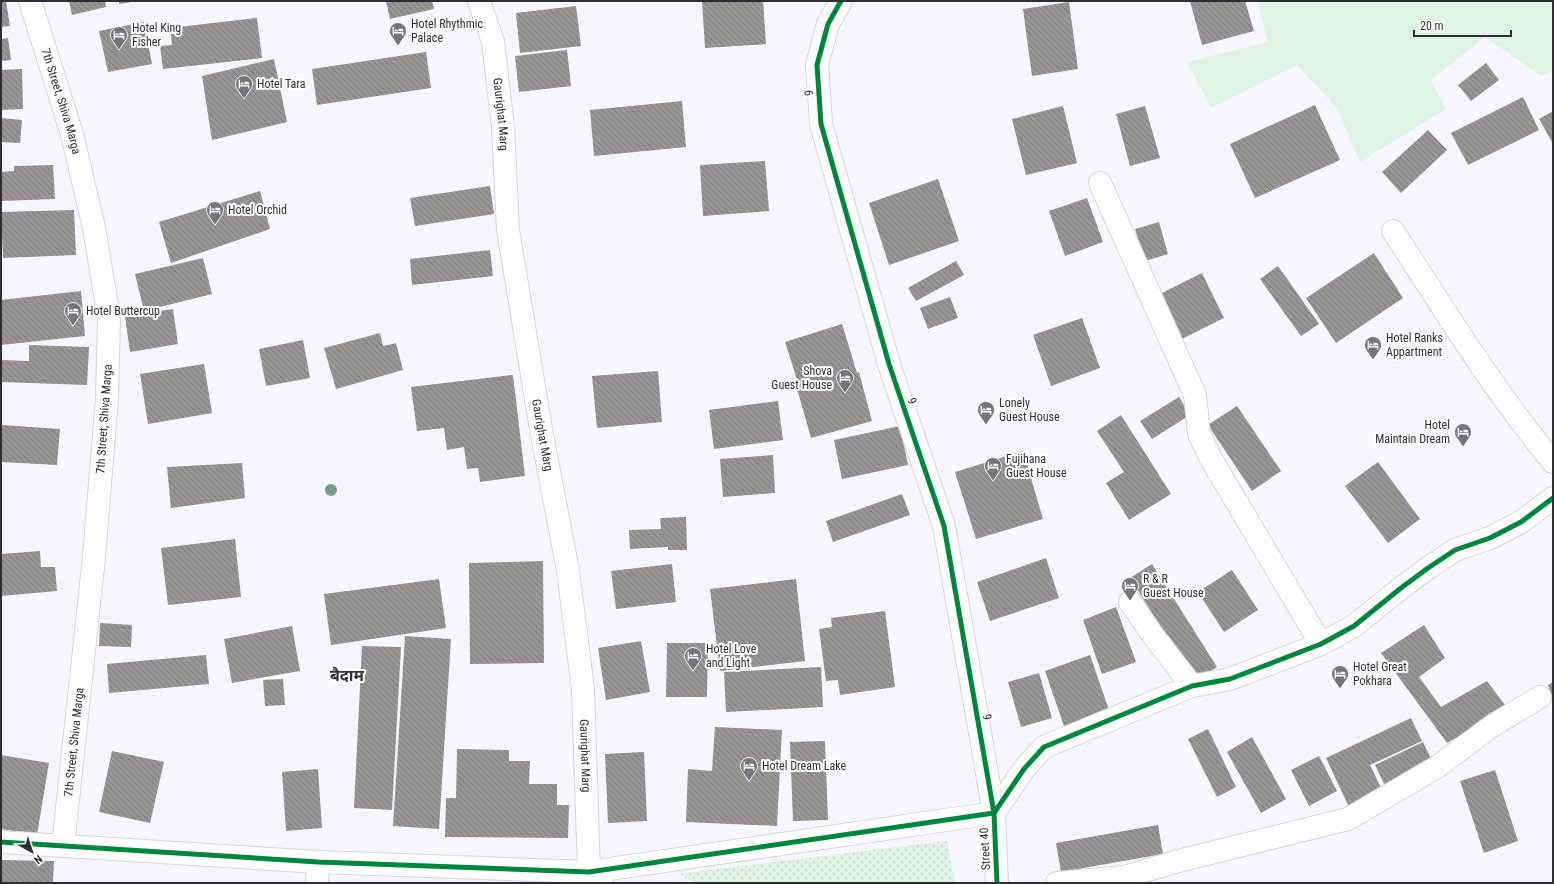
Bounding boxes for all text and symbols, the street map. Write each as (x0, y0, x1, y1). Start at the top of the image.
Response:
scale bar (1414, 12, 1511, 38)
place label: Hotel Rhythmic Palace (411, 17, 483, 45)
text: 20 m (1420, 19, 1444, 33)
place label: Hotel King Fisher (132, 21, 181, 49)
hotel icon: Hotel Rhythmic Palace (388, 21, 408, 46)
hotel icon: Hotel King Fisher (109, 25, 129, 50)
street label: 7th Street, Shiva Marga (38, 47, 84, 156)
hotel icon: Hotel Tara (234, 74, 254, 99)
place label: Hotel Tara (257, 77, 306, 91)
street label: Gaurighat Marg (490, 77, 511, 151)
street label: 9 (802, 90, 816, 96)
hotel icon: Hotel Orchid (205, 200, 225, 225)
place label: Hotel Orchid (228, 203, 287, 217)
hotel icon: Hotel Buttercup (63, 301, 83, 326)
place label: Hotel Buttercup (86, 304, 160, 318)
place label: Hotel Ranks Appartment (1386, 331, 1443, 359)
hotel icon: Hotel Ranks Appartment (1363, 335, 1383, 360)
street label: 7th Street, Shiva Marga (93, 364, 115, 474)
place label: Shova Guest House (771, 364, 832, 392)
hotel icon: Shova Guest House (835, 368, 855, 393)
street label: 9 (904, 396, 920, 406)
place label: Lonely Guest House (999, 396, 1060, 424)
street label: Gaurighat Marg (529, 398, 556, 472)
hotel icon: Lonely Guest House (976, 400, 996, 425)
place label: Hotel Maintain Dream (1375, 418, 1450, 446)
hotel icon: Hotel Maintain Dream (1453, 422, 1473, 447)
place label: Fujihana Guest House (1006, 452, 1067, 480)
hotel icon: Fujihana Guest House (983, 456, 1003, 481)
place label: R & R Guest House (1143, 572, 1204, 600)
hotel icon: R & R Guest House (1120, 576, 1140, 601)
place label: Hotel Love and Light (706, 642, 757, 670)
hotel icon: Hotel Love and Light (683, 646, 703, 671)
place label: Hotel Great Pokhara (1353, 660, 1407, 688)
hotel icon: Hotel Great Pokhara (1330, 664, 1350, 689)
district label: बैदाम (330, 666, 365, 685)
street label: 7th Street, Shiva Marga (61, 687, 87, 797)
street label: 9 (980, 713, 994, 721)
street label: Gaurighat Marg (577, 719, 593, 793)
hotel icon: Hotel Dream Lake (739, 756, 759, 781)
place label: Hotel Dream Lake (762, 759, 846, 773)
street label: Street 40 (977, 827, 993, 871)
north arrow (12, 832, 52, 872)
text: N (31, 852, 45, 867)

